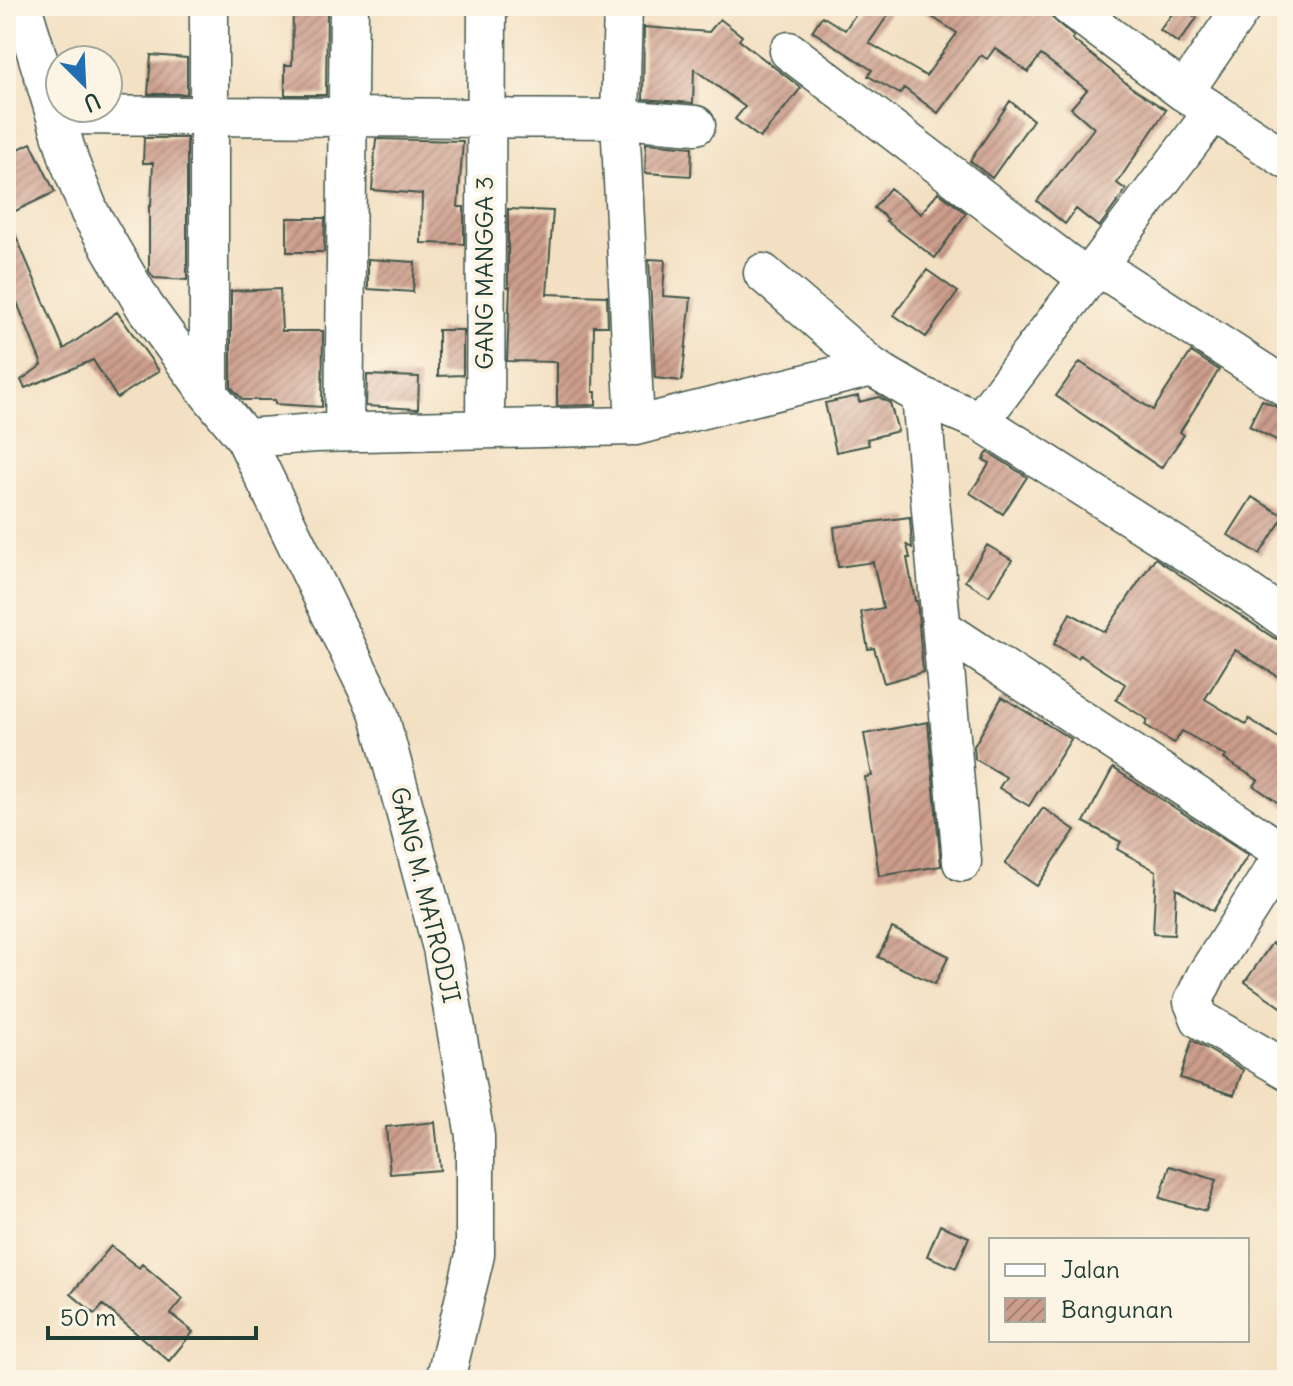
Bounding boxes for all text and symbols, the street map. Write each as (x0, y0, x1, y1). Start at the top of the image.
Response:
north arrow (44, 44, 124, 124)
text: U (80, 86, 105, 118)
street label: GANG MANGGA 3 (469, 176, 499, 370)
street label: GANG M. MATRODJI (385, 784, 467, 1006)
legend (989, 1238, 1249, 1342)
text: Jalan (1061, 1254, 1120, 1284)
scale bar (48, 1290, 256, 1340)
text: Bangunan (1061, 1294, 1173, 1324)
text: 50 m (60, 1302, 116, 1332)

